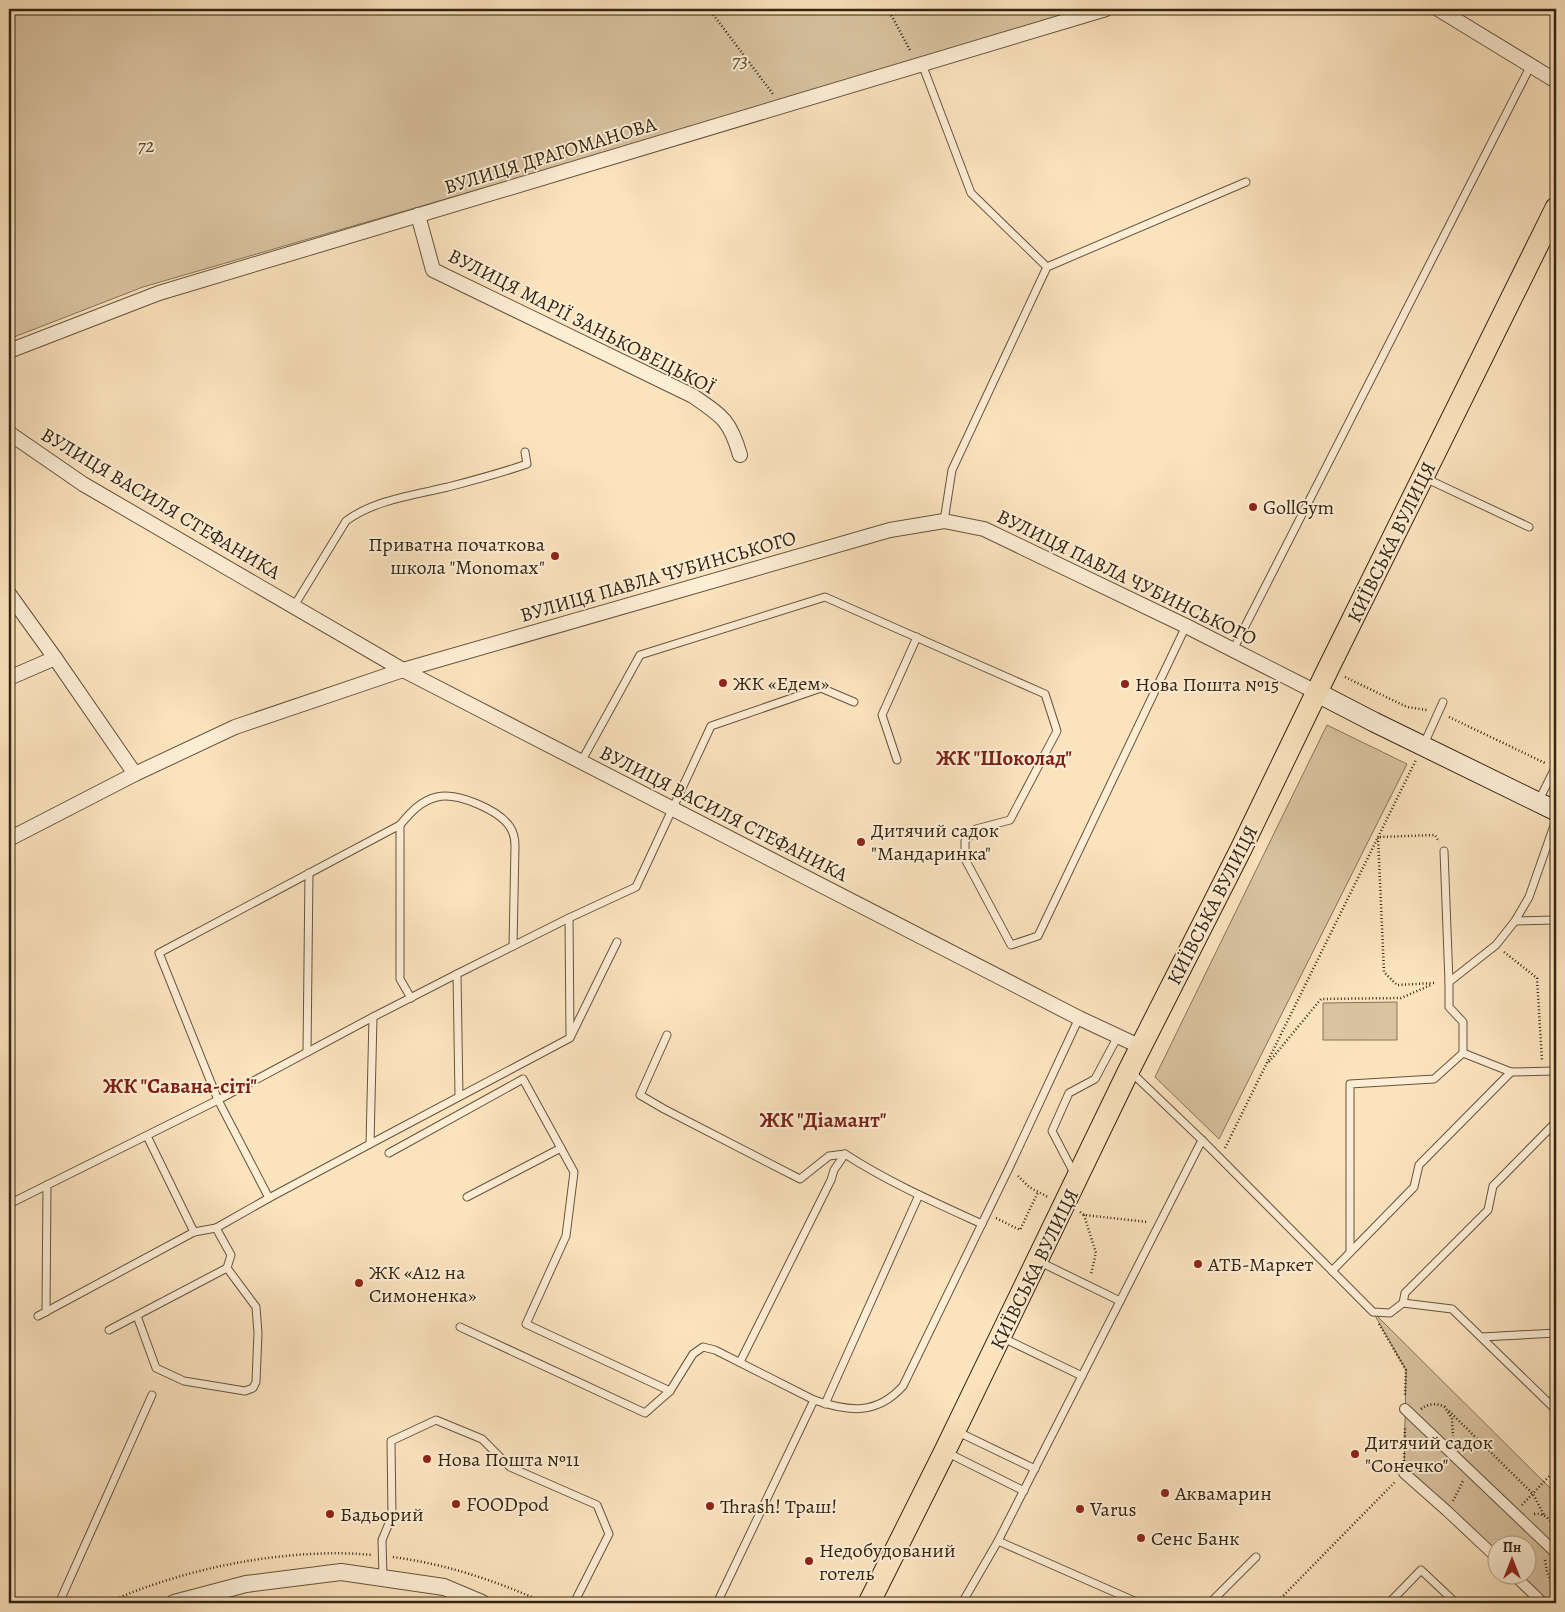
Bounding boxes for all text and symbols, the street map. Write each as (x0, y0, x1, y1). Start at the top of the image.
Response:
park label: 73 (732, 47, 748, 74)
street label: ВУЛИЦЯ ДРАГОМАНОВА (441, 110, 660, 201)
park label: 72 (137, 132, 155, 159)
street label: ВУЛИЦЯ МАРІЇ ЗАНЬКОВЕЦЬКОЇ (444, 242, 720, 401)
street label: ВУЛИЦЯ ВАСИЛЯ СТЕФАНИКА (36, 421, 286, 586)
street label: КИЇВСЬКА ВУЛИЦЯ (1341, 457, 1442, 627)
place label: GollGym (1263, 494, 1335, 521)
marker: GollGym (1247, 501, 1259, 513)
street label: ВУЛИЦЯ ПАВЛА ЧУБИНСЬКОГО (992, 503, 1261, 652)
street label: ВУЛИЦЯ ПАВЛА ЧУБИНСЬКОГО (517, 524, 799, 629)
place label: Приватна початкова школа "Monomax" (368, 531, 546, 581)
marker: Приватна початкова школа "Monomax" (549, 550, 561, 562)
place label: ЖК «Едем» (733, 670, 830, 697)
place label: Нова Пошта №15 (1135, 671, 1279, 698)
marker: ЖК «Едем» (717, 677, 729, 689)
marker: Нова Пошта №15 (1119, 678, 1131, 690)
street label: ВУЛИЦЯ ВАСИЛЯ СТЕФАНИКА (595, 739, 853, 888)
district label: ЖК "Шоколад" (936, 744, 1072, 772)
place label: Дитячий садок "Мандаринка" (871, 817, 999, 867)
street label: КИЇВСЬКА ВУЛИЦЯ (1161, 821, 1264, 990)
marker: Дитячий садок "Мандаринка" (855, 836, 867, 848)
district label: ЖК "Савана-сіті" (103, 1072, 257, 1100)
district label: ЖК "Діамант" (760, 1106, 887, 1134)
street label: КИЇВСЬКА ВУЛИЦЯ (984, 1184, 1085, 1354)
place label: АТБ-Маркет (1207, 1251, 1314, 1278)
marker: АТБ-Маркет (1192, 1258, 1204, 1270)
place label: ЖК «А12 на Симоненка» (369, 1259, 477, 1309)
marker: ЖК «А12 на Симоненка» (353, 1277, 365, 1289)
place label: Дитячий садок "Сонечко" (1365, 1429, 1493, 1479)
place label: Нова Пошта №11 (437, 1446, 580, 1473)
marker: Дитячий садок "Сонечко" (1349, 1448, 1361, 1460)
marker: Нова Пошта №11 (421, 1453, 433, 1465)
place label: Аквамарин (1174, 1480, 1272, 1507)
marker: Аквамарин (1159, 1487, 1171, 1499)
place label: FOODpod (466, 1491, 549, 1518)
place label: Thrash! Траш! (720, 1493, 837, 1520)
place label: Varus (1089, 1496, 1136, 1523)
marker: FOODpod (450, 1498, 462, 1510)
marker: Thrash! Траш! (704, 1500, 716, 1512)
place label: Бадьорий (340, 1501, 424, 1528)
marker: Varus (1074, 1503, 1086, 1515)
marker: Бадьорий (324, 1508, 336, 1520)
place label: Сенс Банк (1151, 1525, 1240, 1552)
marker: Сенс Банк (1135, 1532, 1147, 1544)
north arrow (1488, 1534, 1538, 1584)
place label: Недобудований готель (819, 1537, 956, 1587)
text: Пн (1503, 1538, 1521, 1557)
marker: Недобудований готель (803, 1555, 815, 1567)

